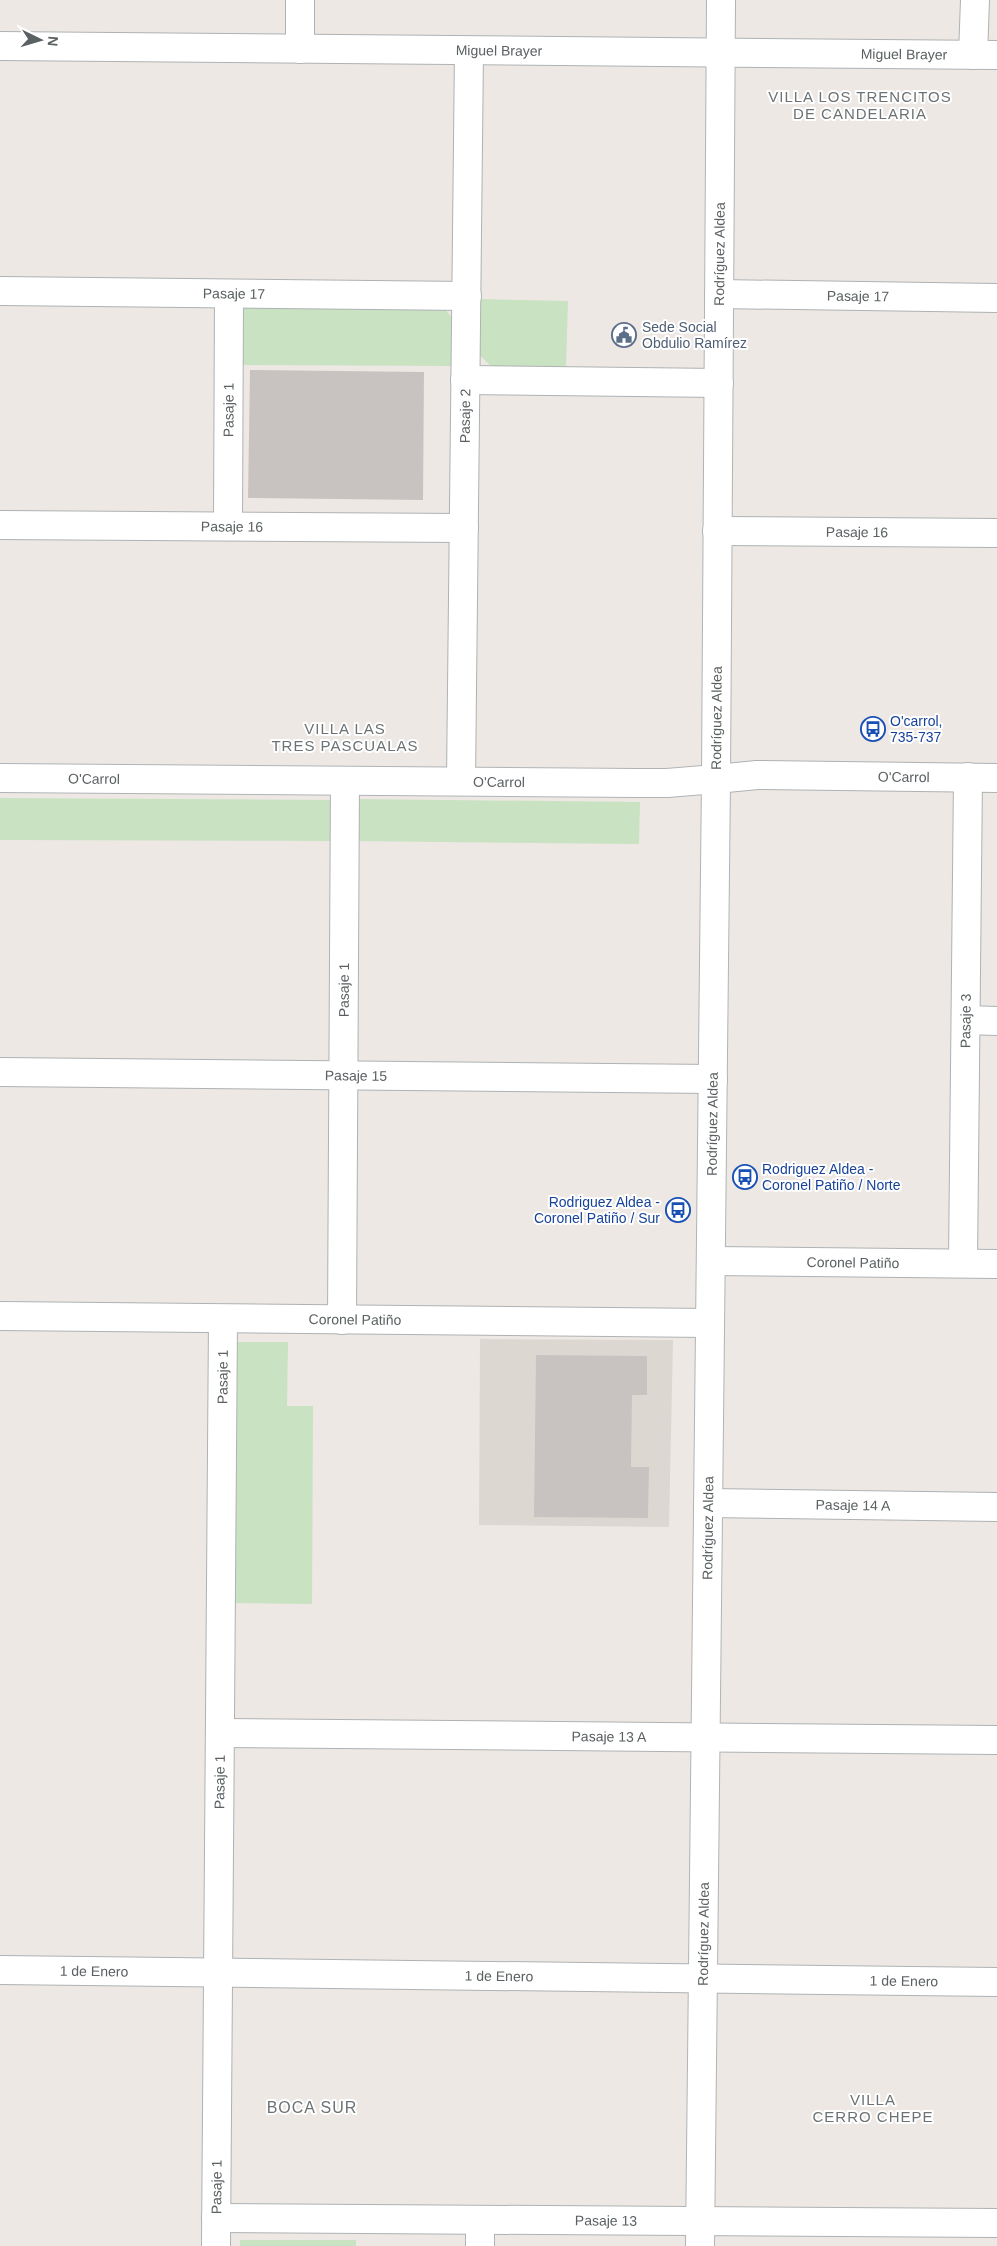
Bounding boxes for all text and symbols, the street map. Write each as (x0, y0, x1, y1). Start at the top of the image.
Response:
north arrow (15, 15, 65, 65)
text: N (45, 35, 61, 47)
street label: Miguel Brayer (456, 42, 543, 59)
street label: Miguel Brayer (861, 46, 948, 63)
district label: VILLA LOS TRENCITOS DE CANDELARIA (768, 88, 952, 122)
street label: Rodríguez Aldea (711, 202, 728, 306)
street label: Pasaje 17 (203, 285, 265, 302)
street label: Pasaje 17 (827, 288, 889, 304)
place label: Sede Social Obdulio Ramírez (642, 319, 747, 351)
public building icon: Sede Social Obdulio Ramírez (611, 322, 637, 348)
street label: Pasaje 1 (220, 382, 237, 437)
street label: Pasaje 2 (457, 388, 473, 443)
street label: Pasaje 16 (201, 518, 263, 535)
street label: Pasaje 16 (826, 524, 888, 540)
street label: Rodríguez Aldea (708, 666, 725, 770)
place label: O'carrol, 735-737 (890, 713, 942, 745)
bus stop icon: O'carrol, 735-737 (860, 716, 886, 742)
district label: VILLA LAS TRES PASCUALAS (271, 720, 419, 754)
street label: O'Carrol (878, 769, 930, 785)
street label: O'Carrol (68, 771, 120, 787)
street label: O'Carrol (473, 774, 525, 790)
street label: Pasaje 1 (336, 962, 352, 1017)
street label: Pasaje 3 (957, 993, 974, 1048)
street label: Pasaje 15 (325, 1067, 387, 1084)
street label: Rodríguez Aldea (704, 1072, 721, 1176)
place label: Rodriguez Aldea - Coronel Patiño / Norte (762, 1161, 901, 1193)
bus stop icon: Rodriguez Aldea - Coronel Patiño / Norte (732, 1164, 758, 1190)
place label: Rodriguez Aldea - Coronel Patiño / Sur (534, 1194, 660, 1226)
bus stop icon: Rodriguez Aldea - Coronel Patiño / Sur (665, 1197, 691, 1223)
street label: Coronel Patiño (807, 1254, 900, 1271)
street label: Coronel Patiño (309, 1311, 402, 1328)
street label: Pasaje 1 (214, 1349, 231, 1404)
street label: Rodríguez Aldea (699, 1476, 716, 1580)
street label: Pasaje 14 A (815, 1496, 891, 1514)
street label: Pasaje 13 A (572, 1728, 647, 1745)
street label: Pasaje 1 (211, 1754, 228, 1809)
street label: Rodríguez Aldea (695, 1882, 712, 1986)
street label: 1 de Enero (60, 1963, 129, 1980)
street label: 1 de Enero (465, 1968, 534, 1984)
street label: 1 de Enero (870, 1972, 939, 1989)
district label: VILLA CERRO CHEPE (812, 2091, 934, 2125)
district label: BOCA SUR (267, 2099, 357, 2116)
street label: Pasaje 1 (208, 2159, 225, 2214)
street label: Pasaje 13 (575, 2212, 637, 2229)

